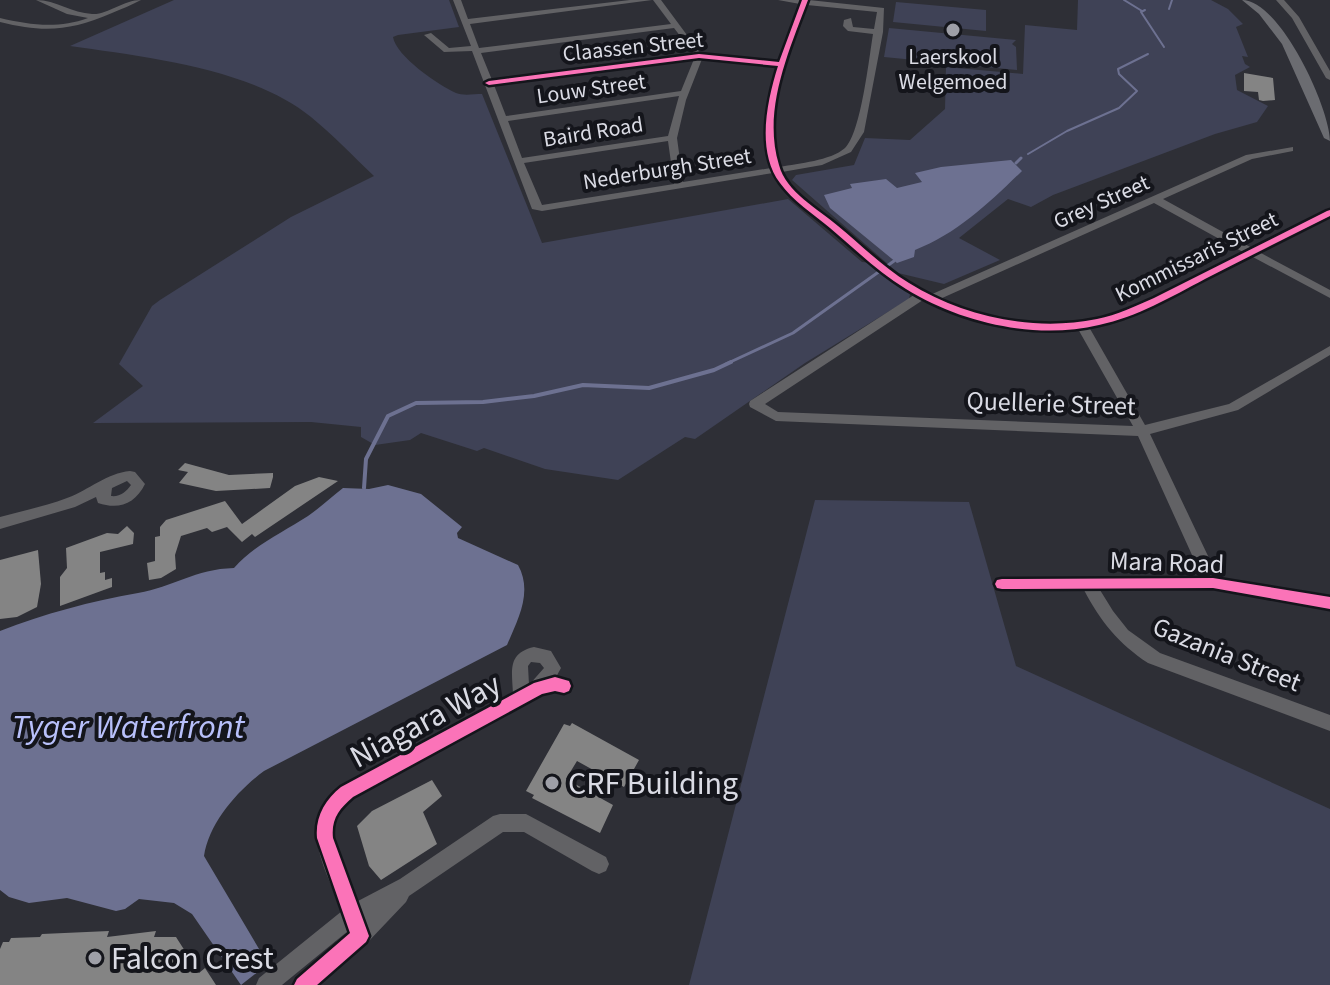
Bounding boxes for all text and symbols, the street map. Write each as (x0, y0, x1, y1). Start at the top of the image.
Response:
marker: Laerskool Welgemoed (944, 21, 962, 39)
street label: Claassen Street (561, 24, 706, 70)
place label: Laerskool Welgemoed (899, 41, 1007, 98)
street label: Louw Street (535, 65, 648, 112)
street label: Baird Road (541, 108, 645, 156)
street label: Nederburgh Street (581, 140, 754, 198)
street label: Grey Street (1048, 166, 1155, 237)
street label: Kommissaris Street (1110, 203, 1284, 310)
street label: Quellerie Street (966, 382, 1136, 425)
street label: Mara Road (1109, 542, 1225, 583)
street label: Gazania Street (1147, 608, 1307, 701)
street label: Niagara Way (342, 662, 509, 780)
water label: Tyger Waterfront (11, 703, 246, 752)
place label: CRF Building (568, 761, 738, 807)
marker: CRF Building (543, 774, 561, 792)
place label: Falcon Crest (111, 936, 274, 982)
marker: Falcon Crest (86, 949, 104, 967)

